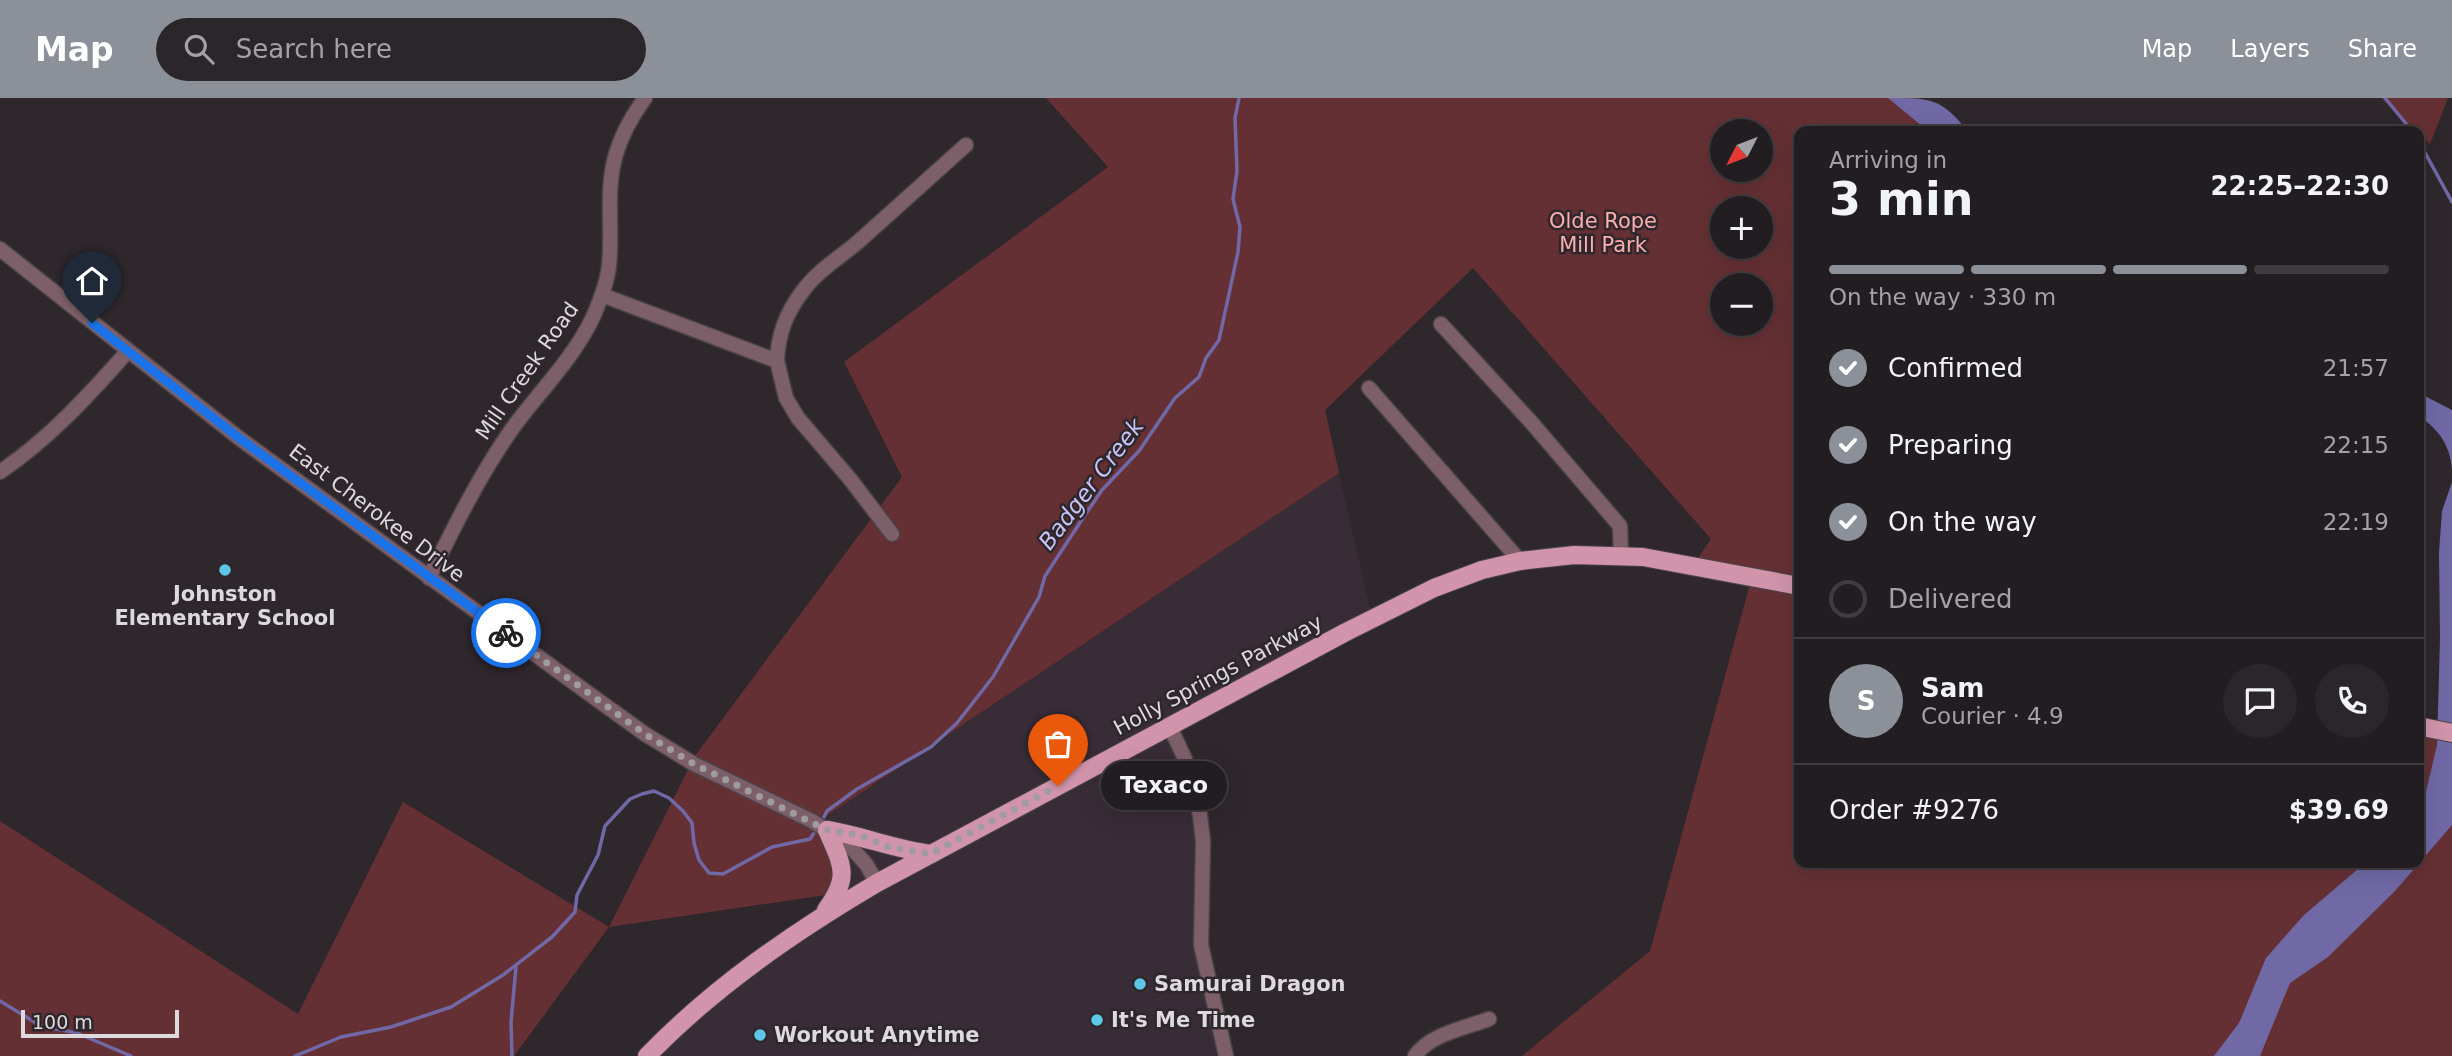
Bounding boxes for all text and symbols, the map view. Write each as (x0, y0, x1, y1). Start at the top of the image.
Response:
search box (156, 18, 646, 81)
text: Map (35, 30, 114, 69)
icon: search (180, 30, 218, 68)
text: Search here (236, 34, 392, 64)
text: Map (2142, 35, 2192, 63)
text: Layers (2230, 35, 2310, 63)
text: Share (2348, 35, 2417, 63)
north arrow (1710, 119, 1773, 182)
map controls (1710, 119, 1773, 336)
text: Arriving in (1829, 147, 1947, 173)
text: 22:25–22:30 (2210, 171, 2389, 201)
text: 3 min (1829, 172, 1973, 226)
button: + (1710, 196, 1773, 259)
park label: Olde Rope Mill Park (1549, 209, 1657, 257)
pin (62, 251, 122, 323)
icon: home (73, 262, 111, 300)
button: − (1710, 273, 1773, 336)
text: On the way · 330 m (1829, 284, 2056, 310)
street label: Mill Creek Road (471, 298, 583, 444)
icon: check (1829, 349, 1867, 387)
text: Confirmed (1888, 353, 2023, 383)
text: 21:57 (2323, 355, 2389, 381)
water label: Badger Creek (1033, 412, 1150, 555)
icon: check (1829, 426, 1867, 464)
text: Preparing (1888, 430, 2013, 460)
text: 22:15 (2323, 432, 2389, 458)
street label: East Cherokee Drive (284, 439, 470, 587)
icon: check (1829, 503, 1867, 541)
text: On the way (1888, 507, 2037, 537)
text: 22:19 (2323, 509, 2389, 535)
marker: Johnston Elementary School (217, 562, 233, 578)
place label: Johnston Elementary School (114, 582, 336, 630)
text: Delivered (1888, 584, 2012, 614)
courier (471, 598, 541, 668)
street label: Holly Springs Parkway (1110, 610, 1326, 740)
icon: bike (487, 614, 525, 652)
button: chat (2223, 664, 2297, 738)
button: phone (2315, 664, 2389, 738)
text: Sam (1921, 673, 1984, 703)
text: S (1857, 686, 1875, 716)
text: Courier · 4.9 (1921, 703, 2064, 729)
pin (1028, 714, 1088, 786)
icon: bag (1039, 725, 1077, 763)
callout: Texaco (1100, 762, 1226, 810)
text: Texaco (1120, 772, 1208, 798)
text: Order #9276 (1829, 795, 1999, 825)
text: $39.69 (2289, 795, 2389, 825)
place label: Samurai Dragon (1154, 972, 1346, 996)
marker: Samurai Dragon (1132, 976, 1148, 992)
scale bar (21, 1007, 178, 1039)
place label: It's Me Time (1111, 1008, 1255, 1032)
text: 100 m (32, 1011, 93, 1033)
marker: It's Me Time (1089, 1012, 1105, 1028)
place label: Workout Anytime (774, 1023, 980, 1047)
marker: Workout Anytime (752, 1027, 768, 1043)

